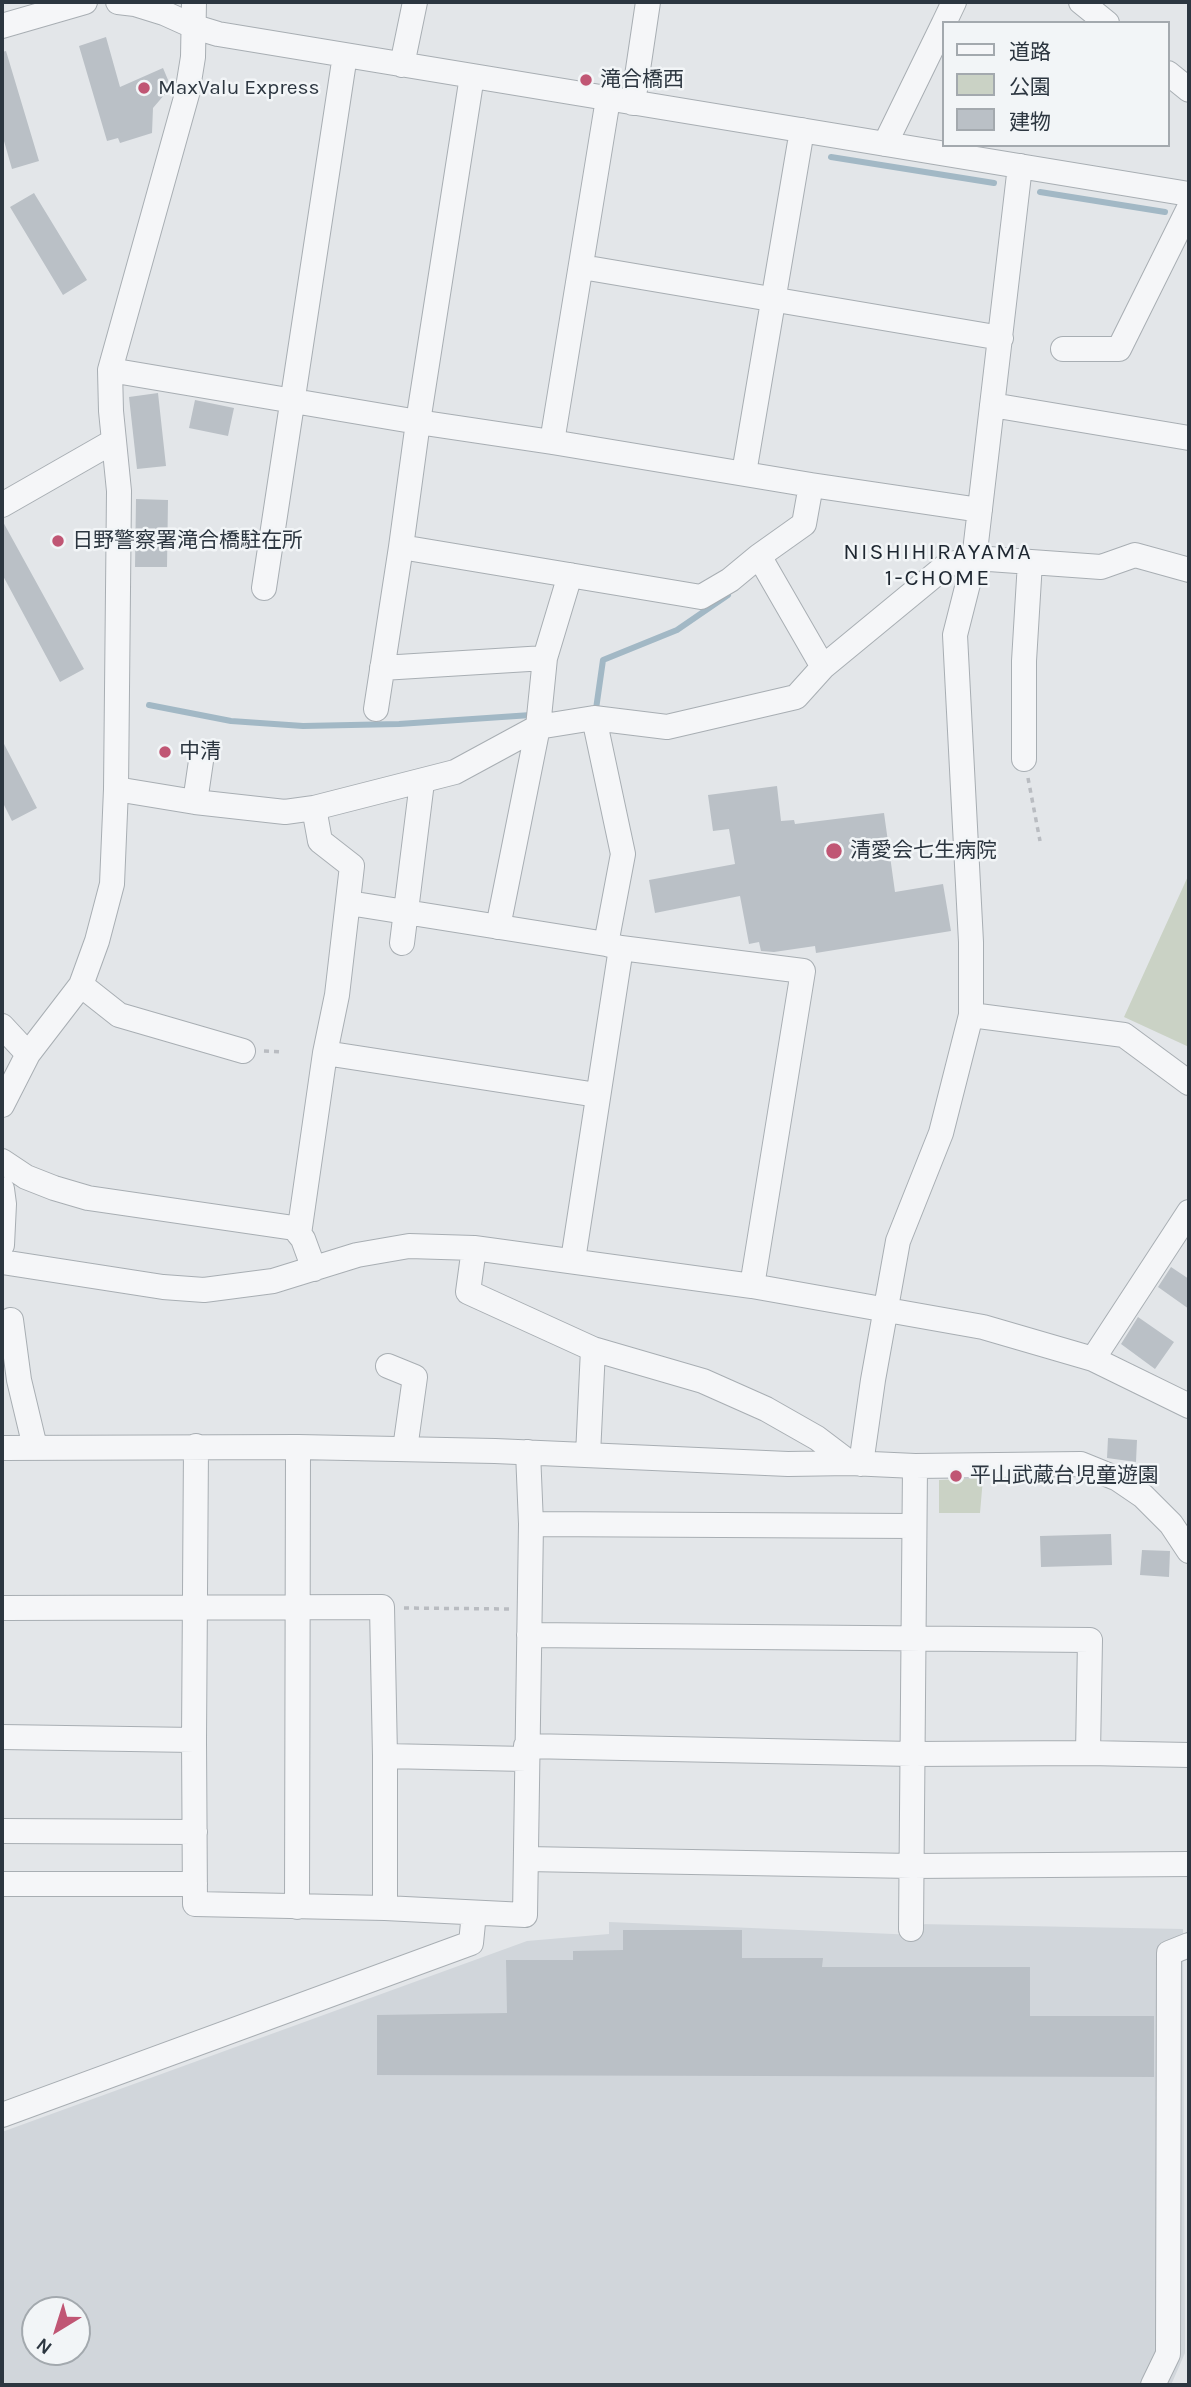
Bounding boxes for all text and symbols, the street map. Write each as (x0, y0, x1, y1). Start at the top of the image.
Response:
legend (942, 21, 1170, 147)
text: 道路 (1009, 40, 1051, 64)
place label: 滝合橋西 (600, 67, 684, 93)
marker: 滝合橋西 (578, 72, 594, 88)
place label: MaxValu Express (158, 75, 320, 101)
text: 公園 (1009, 75, 1051, 99)
marker: MaxValu Express (136, 80, 152, 96)
text: 建物 (1009, 110, 1051, 134)
place label: 日野警察署滝合橋駐在所 (72, 528, 303, 554)
marker: 日野警察署滝合橋駐在所 (50, 533, 66, 549)
district label: NISHIHIRAYAMA 1-CHOME (845, 538, 1031, 592)
place label: 中清 (179, 739, 221, 765)
marker: 中清 (157, 744, 173, 760)
place label: 清愛会七生病院 (850, 838, 997, 864)
marker: 清愛会七生病院 (824, 841, 844, 861)
place label: 平山武蔵台児童遊園 (970, 1463, 1159, 1489)
marker: 平山武蔵台児童遊園 (948, 1468, 964, 1484)
north arrow (21, 2296, 91, 2366)
text: N (32, 2333, 56, 2359)

